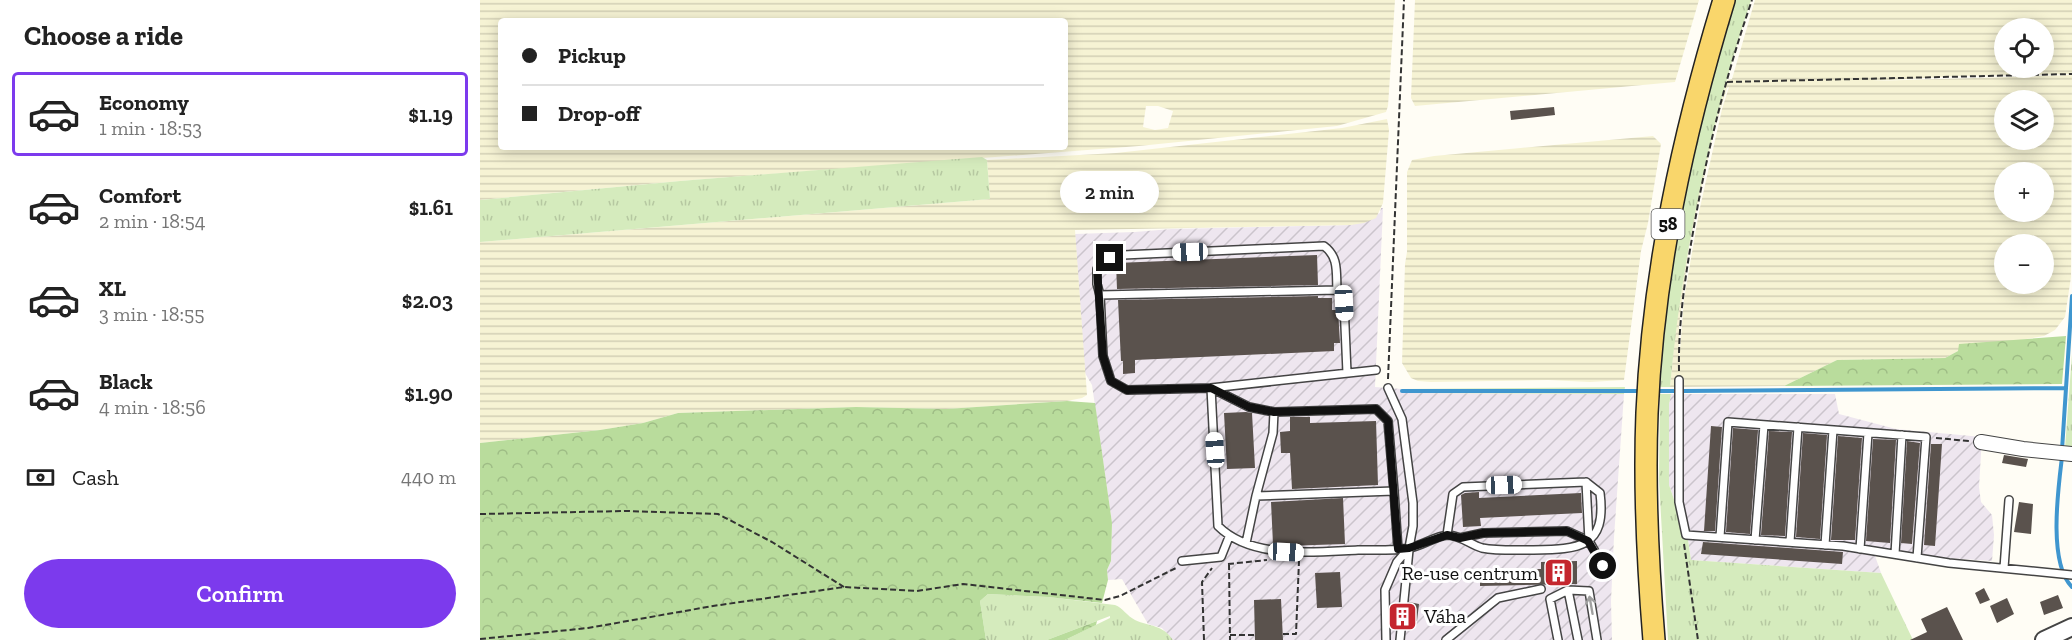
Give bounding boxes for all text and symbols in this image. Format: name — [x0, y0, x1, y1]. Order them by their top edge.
map controls — [1994, 18, 2054, 294]
button: locate — [1994, 18, 2054, 78]
text: Choose a ride — [24, 20, 183, 52]
text: Pickup — [558, 42, 626, 69]
icon: car — [27, 87, 81, 141]
text: Economy — [99, 89, 189, 116]
button: layers — [1994, 90, 2054, 150]
text: Drop-off — [558, 100, 640, 127]
text: $1.19 — [408, 101, 453, 128]
text: 1 min · 18:53 — [99, 116, 202, 140]
button: + — [1994, 162, 2054, 222]
callout: 2 min — [1060, 171, 1160, 213]
icon: car — [27, 180, 81, 234]
text: 2 min — [1085, 180, 1134, 204]
text: Comfort — [99, 182, 181, 209]
text: $1.61 — [409, 194, 453, 221]
text: 2 min · 18:54 — [99, 209, 206, 233]
road number: 58 — [1652, 209, 1684, 239]
button: − — [1994, 234, 2054, 294]
car — [1172, 242, 1208, 262]
route end — [1096, 244, 1123, 271]
icon: car — [27, 273, 81, 327]
text: XL — [99, 275, 126, 302]
car — [1334, 285, 1354, 321]
text: $2.03 — [402, 287, 453, 314]
text: 3 min · 18:55 — [99, 302, 205, 326]
icon: car — [27, 366, 81, 420]
text: Black — [99, 368, 153, 395]
text: $1.90 — [404, 380, 453, 407]
text: 4 min · 18:56 — [99, 395, 206, 419]
car — [1205, 431, 1225, 469]
icon: cash — [24, 461, 57, 494]
text: Cash — [72, 464, 119, 491]
text: 440 m — [401, 465, 456, 489]
car — [1486, 475, 1522, 495]
car — [1268, 542, 1304, 562]
route start — [1589, 552, 1616, 579]
building icon: Re-use centrum — [1543, 557, 1575, 589]
button: Confirm — [24, 559, 456, 628]
place label: Re-use centrum — [1401, 561, 1539, 585]
one-way arrow — [1586, 596, 1597, 616]
building icon: Váha — [1387, 600, 1419, 632]
place label: Váha — [1423, 604, 1467, 628]

